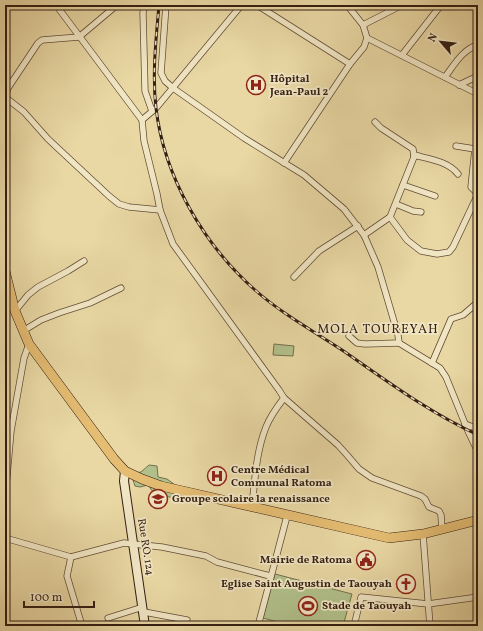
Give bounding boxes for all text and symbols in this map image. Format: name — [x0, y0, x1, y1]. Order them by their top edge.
north arrow — [421, 22, 461, 62]
text: N — [425, 31, 442, 45]
place label: Hôpital Jean-Paul 2 — [269, 72, 329, 100]
hospital icon: Hôpital Jean-Paul 2 — [245, 74, 267, 96]
district label: MOLA TOUREYAH — [317, 321, 439, 339]
place label: Centre Médical Communal Ratoma — [231, 463, 332, 491]
hospital icon: Centre Médical Communal Ratoma — [206, 465, 228, 487]
school or university icon: Groupe scolaire la renaissance — [147, 488, 169, 510]
place label: Groupe scolaire la renaissance — [172, 492, 330, 507]
street label: Rue RO. 124 — [133, 517, 157, 577]
public building icon: Mairie de Ratoma — [355, 549, 377, 571]
place label: Mairie de Ratoma — [260, 553, 352, 568]
church icon: Eglise Saint Augustin de Taouyah — [395, 573, 417, 595]
place label: Eglise Saint Augustin de Taouyah — [221, 577, 392, 592]
scale bar — [24, 583, 94, 609]
text: 100 m — [30, 590, 63, 606]
sports icon: Stade de Taouyah — [297, 595, 319, 617]
place label: Stade de Taouyah — [322, 599, 412, 614]

